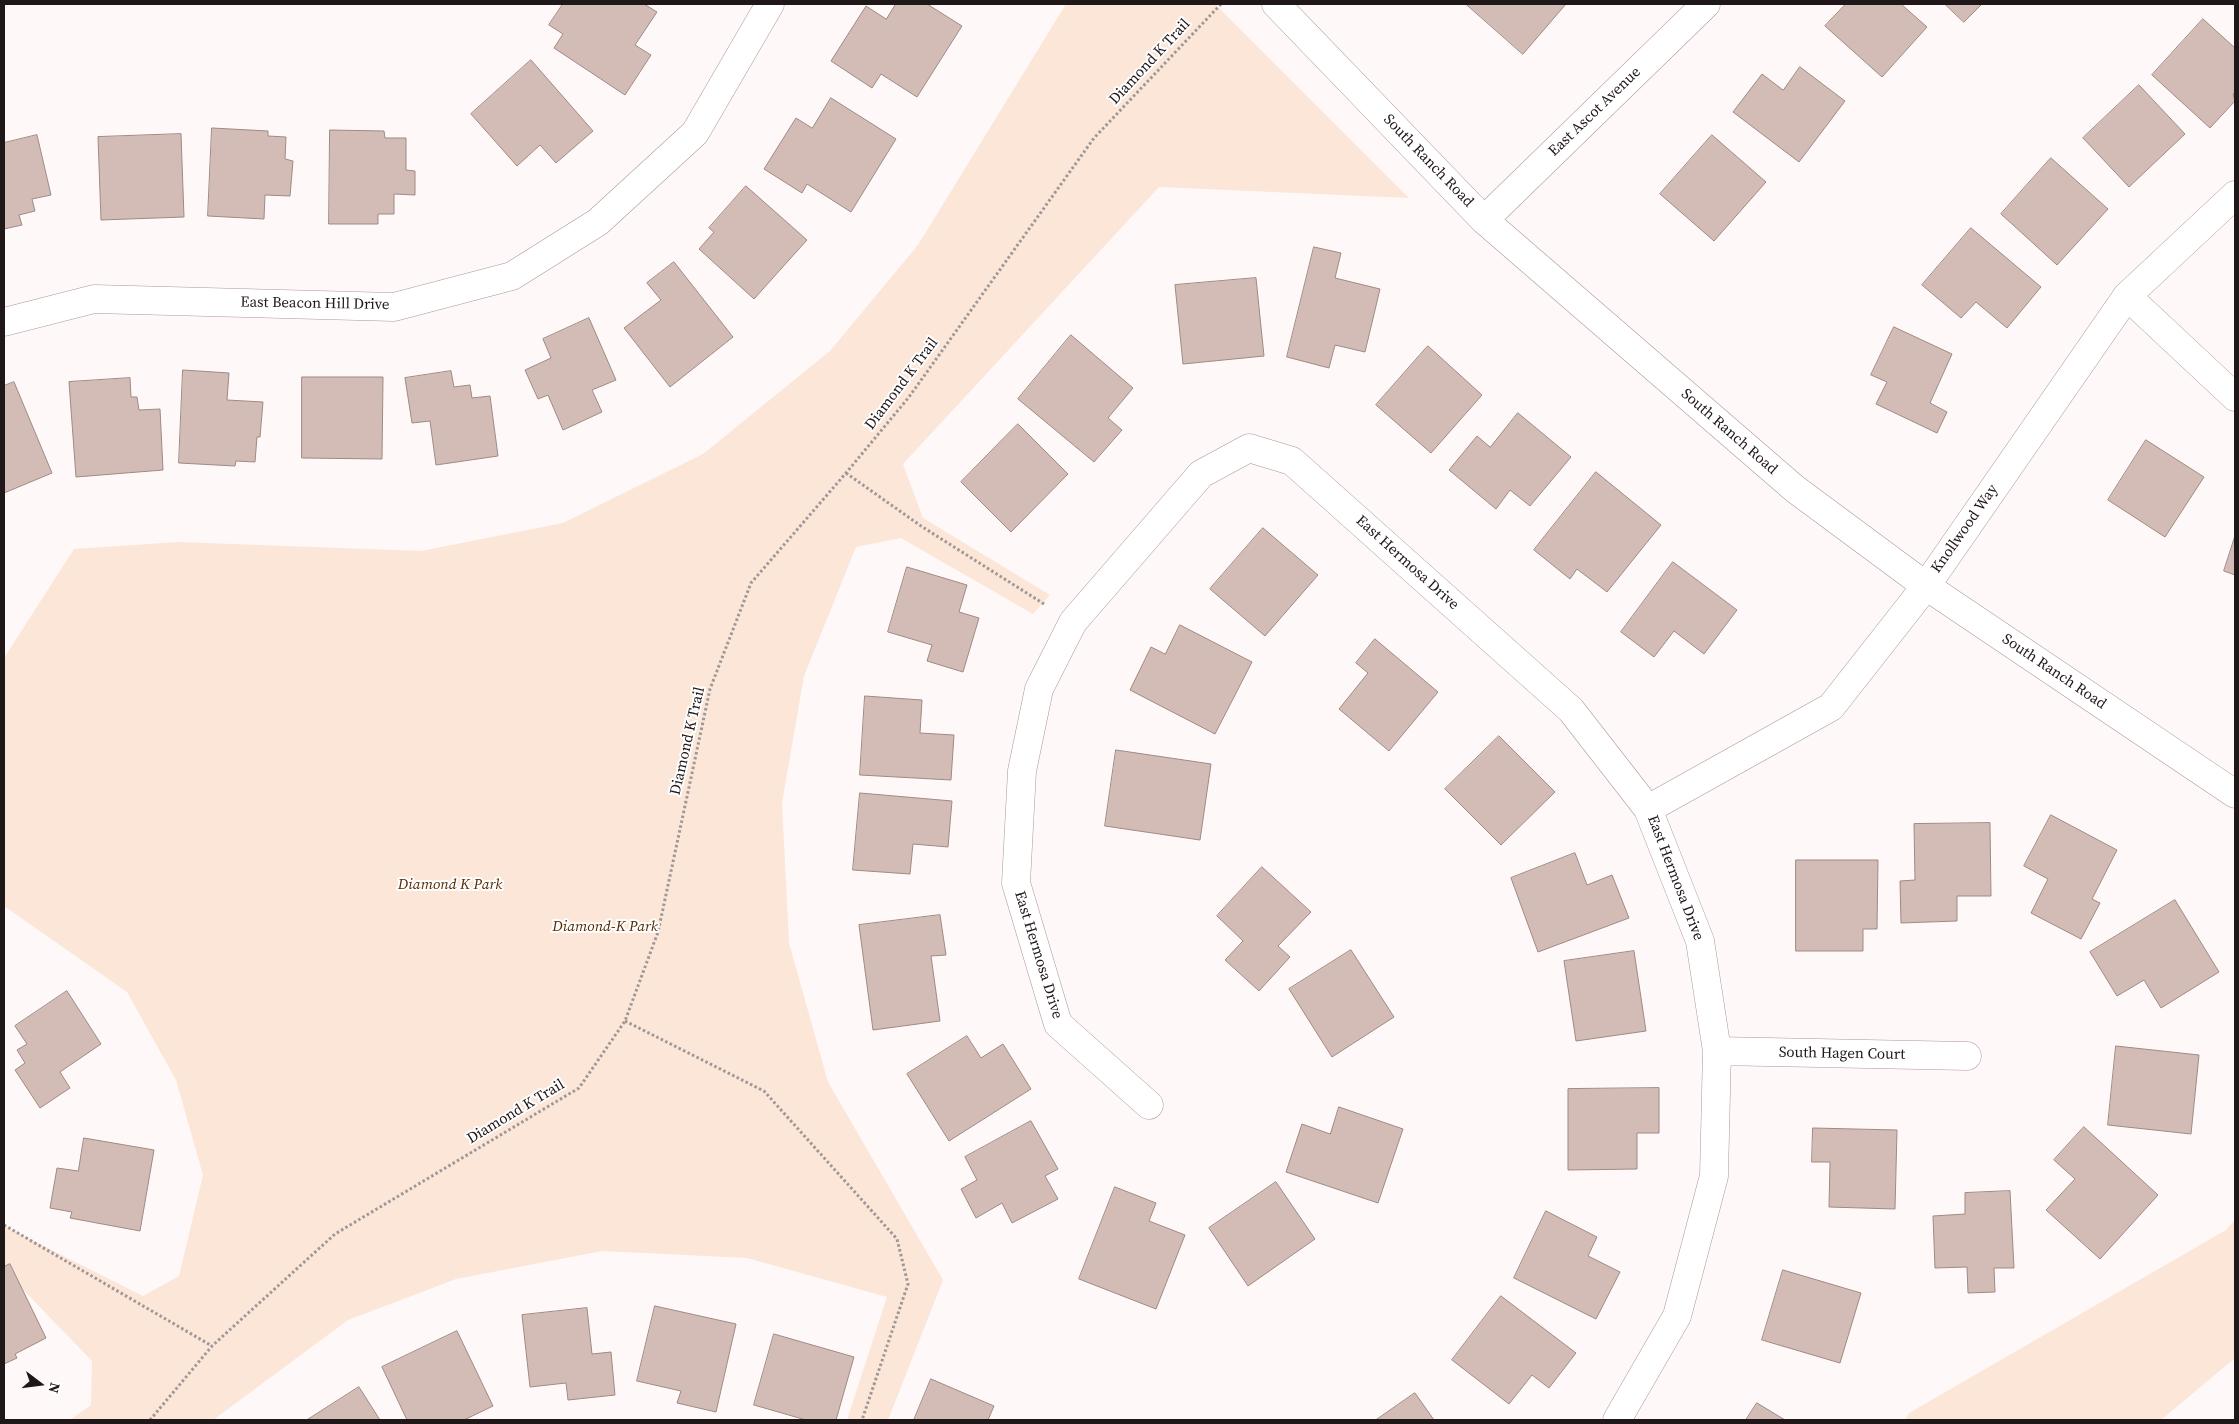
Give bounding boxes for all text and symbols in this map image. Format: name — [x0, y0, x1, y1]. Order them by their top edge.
street label: Diamond K Trail — [1106, 15, 1194, 109]
street label: East Ascot Avenue — [1545, 63, 1645, 161]
street label: South Ranch Road — [1379, 111, 1477, 211]
street label: East Beacon Hill Drive — [240, 294, 390, 314]
street label: Diamond K Trail — [862, 335, 942, 433]
street label: South Ranch Road — [1677, 385, 1781, 479]
street label: Knollwood Way — [1928, 481, 2002, 577]
street label: East Hermosa Drive — [1352, 512, 1462, 614]
street label: South Ranch Road — [1998, 630, 2110, 714]
street label: Diamond K Trail — [667, 685, 709, 797]
street label: East Hermosa Drive — [1643, 813, 1707, 943]
park label: Diamond K Park — [398, 876, 502, 894]
street label: East Hermosa Drive — [1010, 889, 1066, 1021]
park label: Diamond-K Park — [552, 918, 658, 936]
street label: South Hagen Court — [1779, 1044, 1905, 1064]
street label: Diamond K Trail — [464, 1076, 568, 1148]
north arrow — [15, 1359, 65, 1409]
text: N — [44, 1380, 65, 1395]

